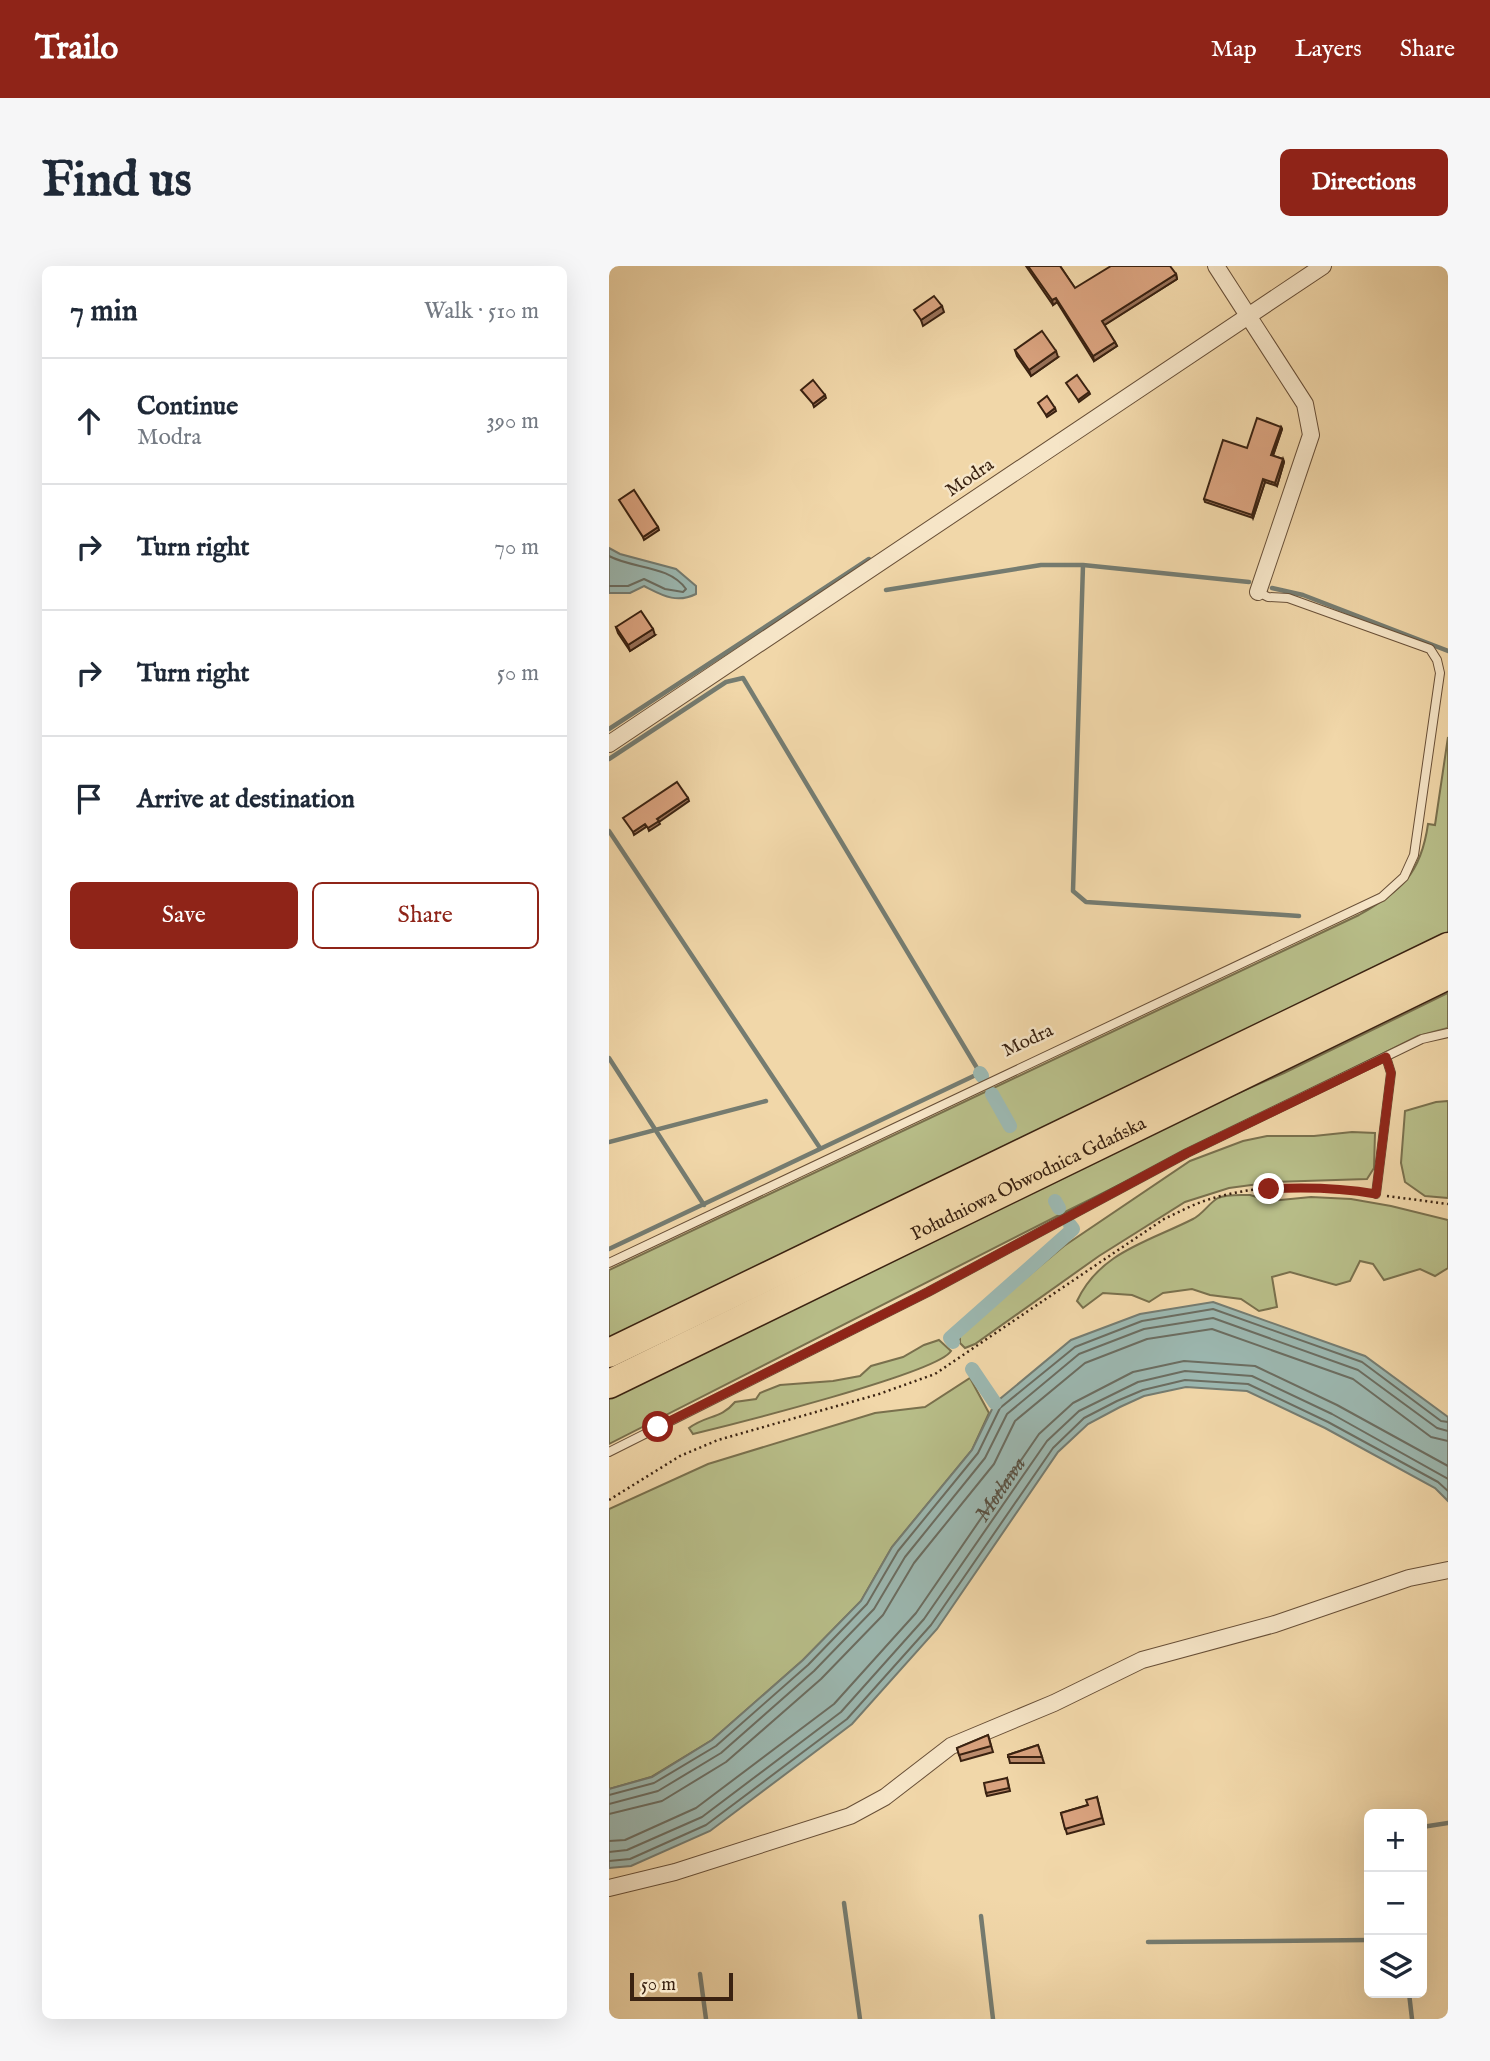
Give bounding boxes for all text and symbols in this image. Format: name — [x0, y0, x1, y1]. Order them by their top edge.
text: Trailo — [35, 28, 118, 70]
text: Map — [1211, 34, 1257, 65]
text: Layers — [1295, 34, 1362, 65]
text: Share — [1400, 34, 1455, 65]
button: Directions — [1280, 149, 1448, 216]
text: Find us — [42, 151, 192, 213]
text: 7 min — [70, 293, 138, 331]
text: Walk · 510 m — [424, 297, 539, 326]
text: Continue — [137, 390, 238, 423]
icon: ahead — [70, 402, 108, 440]
text: 390 m — [486, 407, 539, 436]
text: Modra — [137, 423, 201, 452]
street label: Modra — [941, 453, 999, 503]
icon: right — [70, 528, 108, 566]
text: Turn right — [137, 531, 250, 564]
text: 70 m — [494, 533, 539, 562]
icon: right — [70, 654, 108, 692]
text: Turn right — [137, 657, 250, 690]
text: 50 m — [497, 659, 539, 688]
icon: arrive — [70, 780, 108, 818]
text: Arrive at destination — [137, 783, 355, 816]
button: Save — [70, 882, 298, 949]
button: Share — [312, 882, 539, 949]
street label: Modra — [999, 1019, 1058, 1063]
street label: Południowa Obwodnica Gdańska — [907, 1112, 1151, 1247]
route end — [1253, 1173, 1284, 1204]
route start — [642, 1411, 673, 1442]
water label: Motława — [969, 1452, 1033, 1527]
map controls — [1364, 1809, 1427, 1998]
button: + — [1364, 1809, 1427, 1872]
button: − — [1364, 1872, 1427, 1935]
button: layers — [1364, 1935, 1427, 1998]
scale bar — [630, 1970, 733, 2002]
text: 50 m — [641, 1973, 676, 1997]

